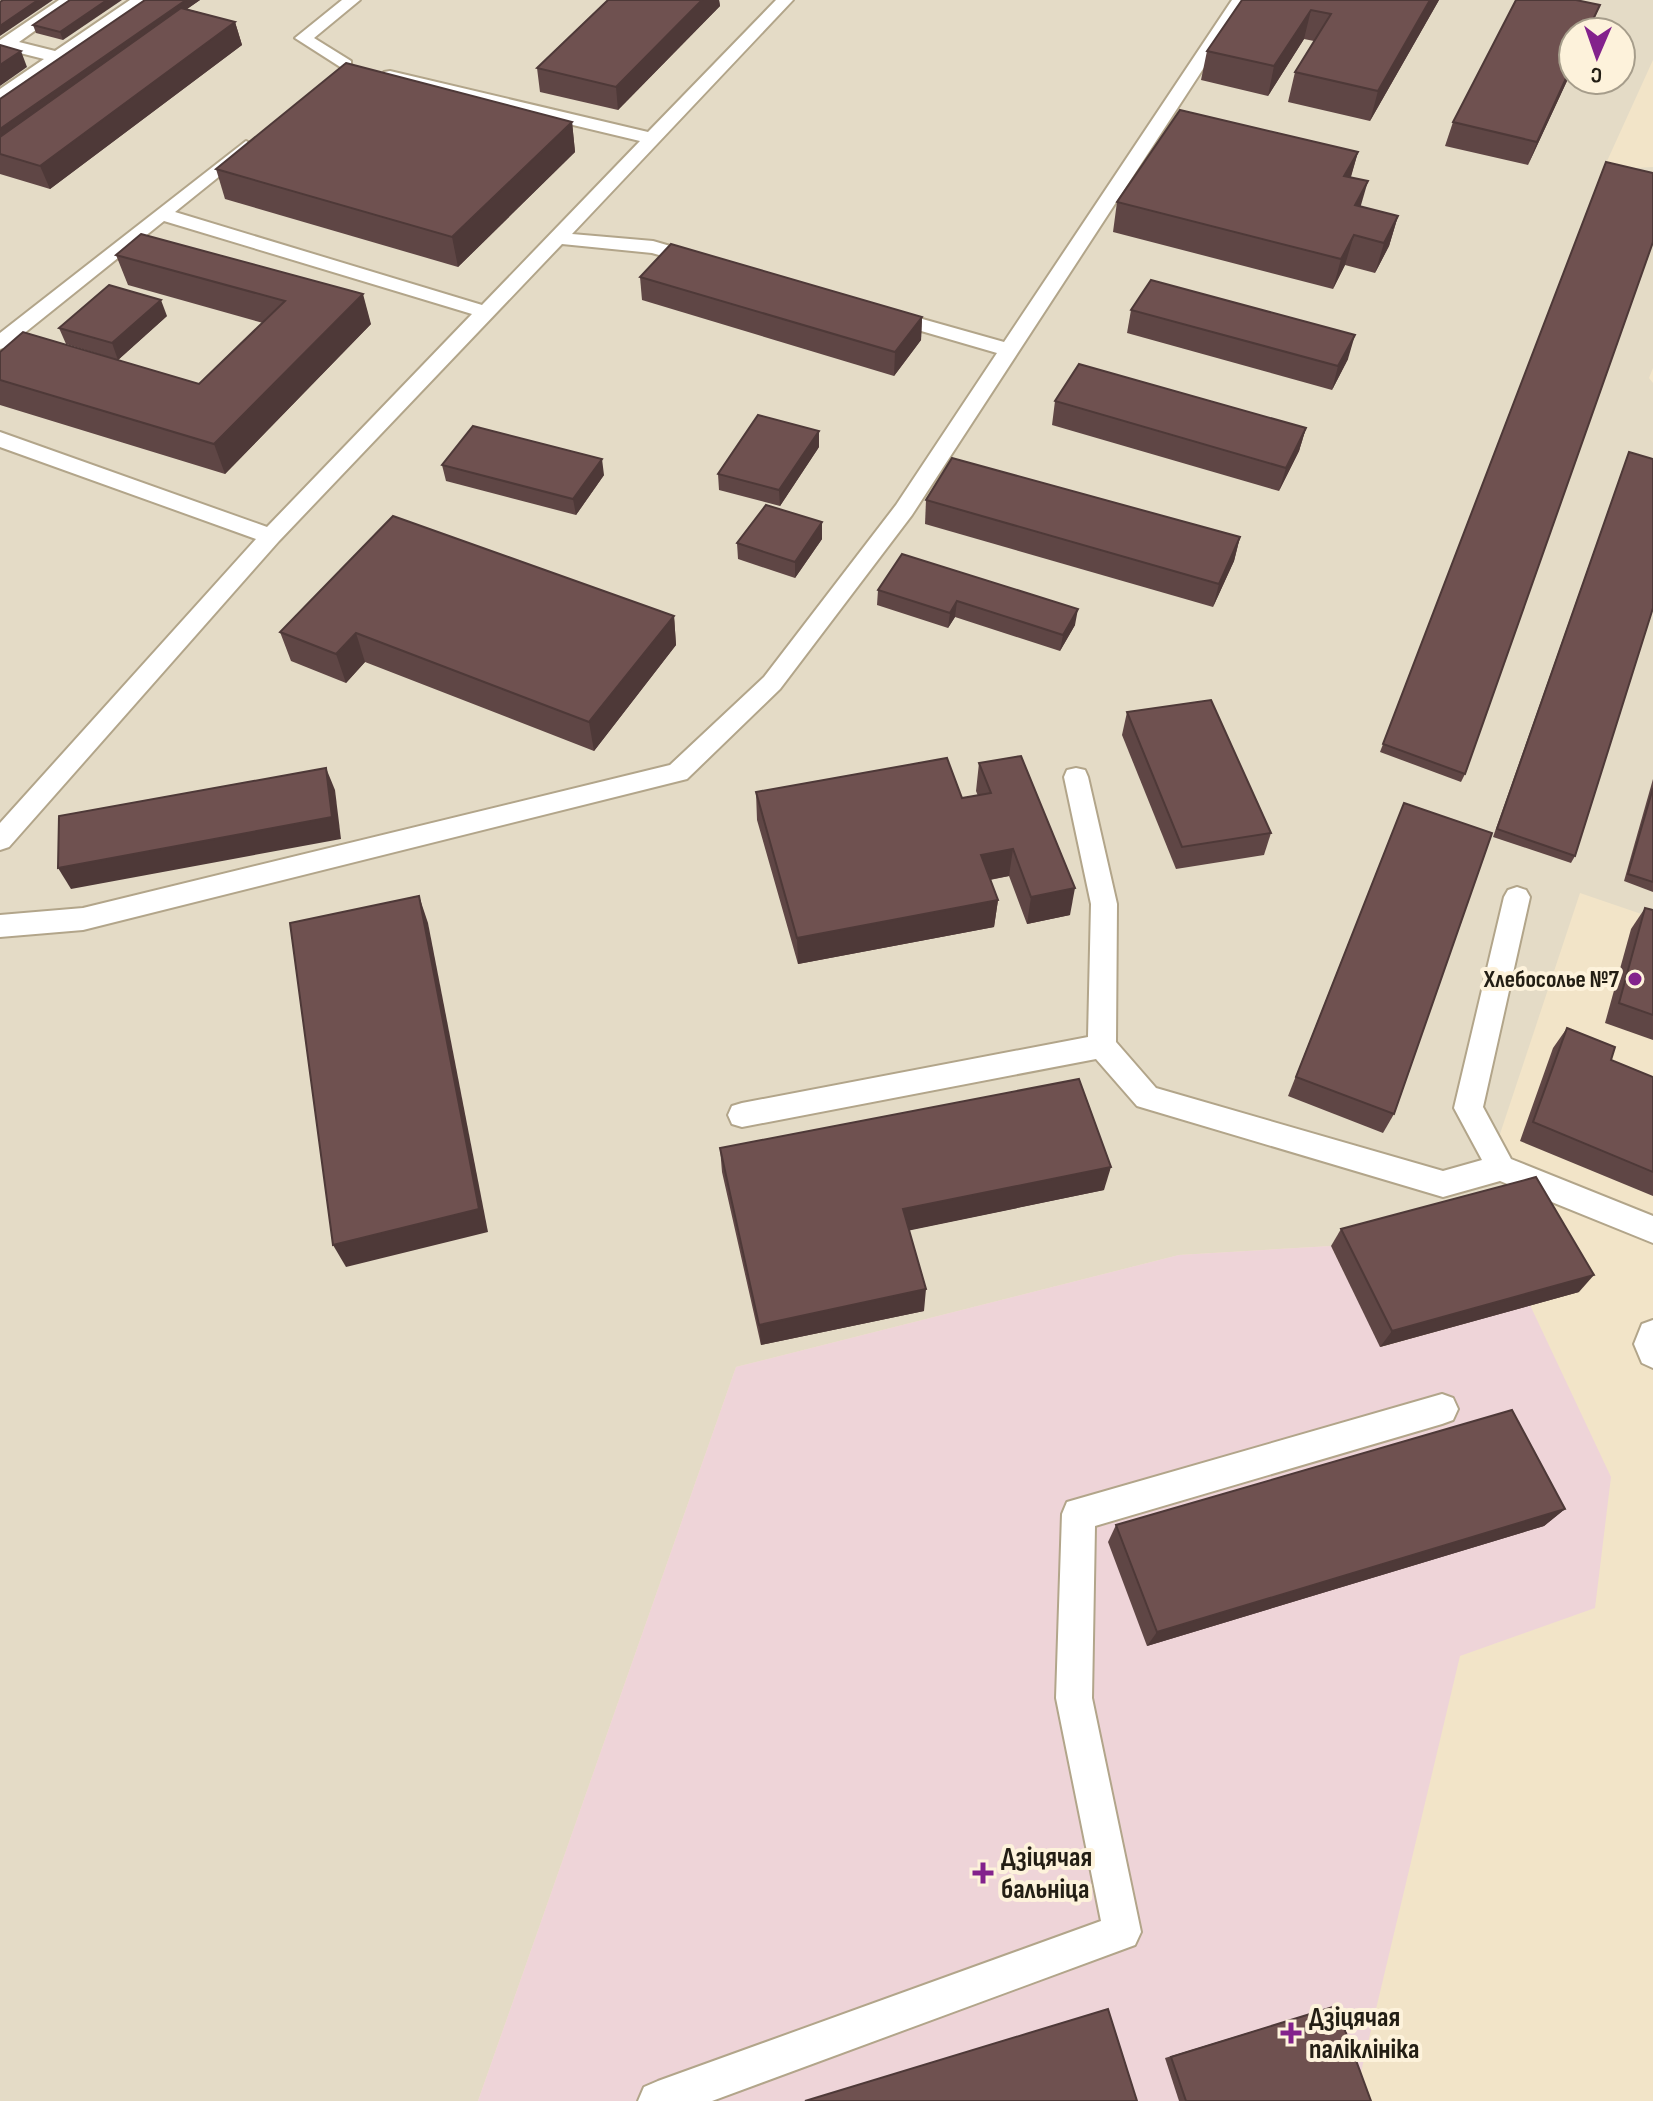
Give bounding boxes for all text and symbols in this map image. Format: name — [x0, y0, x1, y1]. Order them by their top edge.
north arrow — [1557, 16, 1637, 96]
text: С — [1590, 61, 1602, 88]
place label: Хлебосолье №7 — [1483, 965, 1620, 994]
marker: Хлебосолье №7 — [1626, 970, 1644, 988]
place label: Дзіцячая бальніца — [1001, 1841, 1092, 1906]
marker: Дзіцячая бальніца — [972, 1862, 994, 1884]
place label: Дзіцячая паліклініка — [1309, 2001, 1419, 2066]
marker: Дзіцячая паліклініка — [1280, 2022, 1302, 2044]

